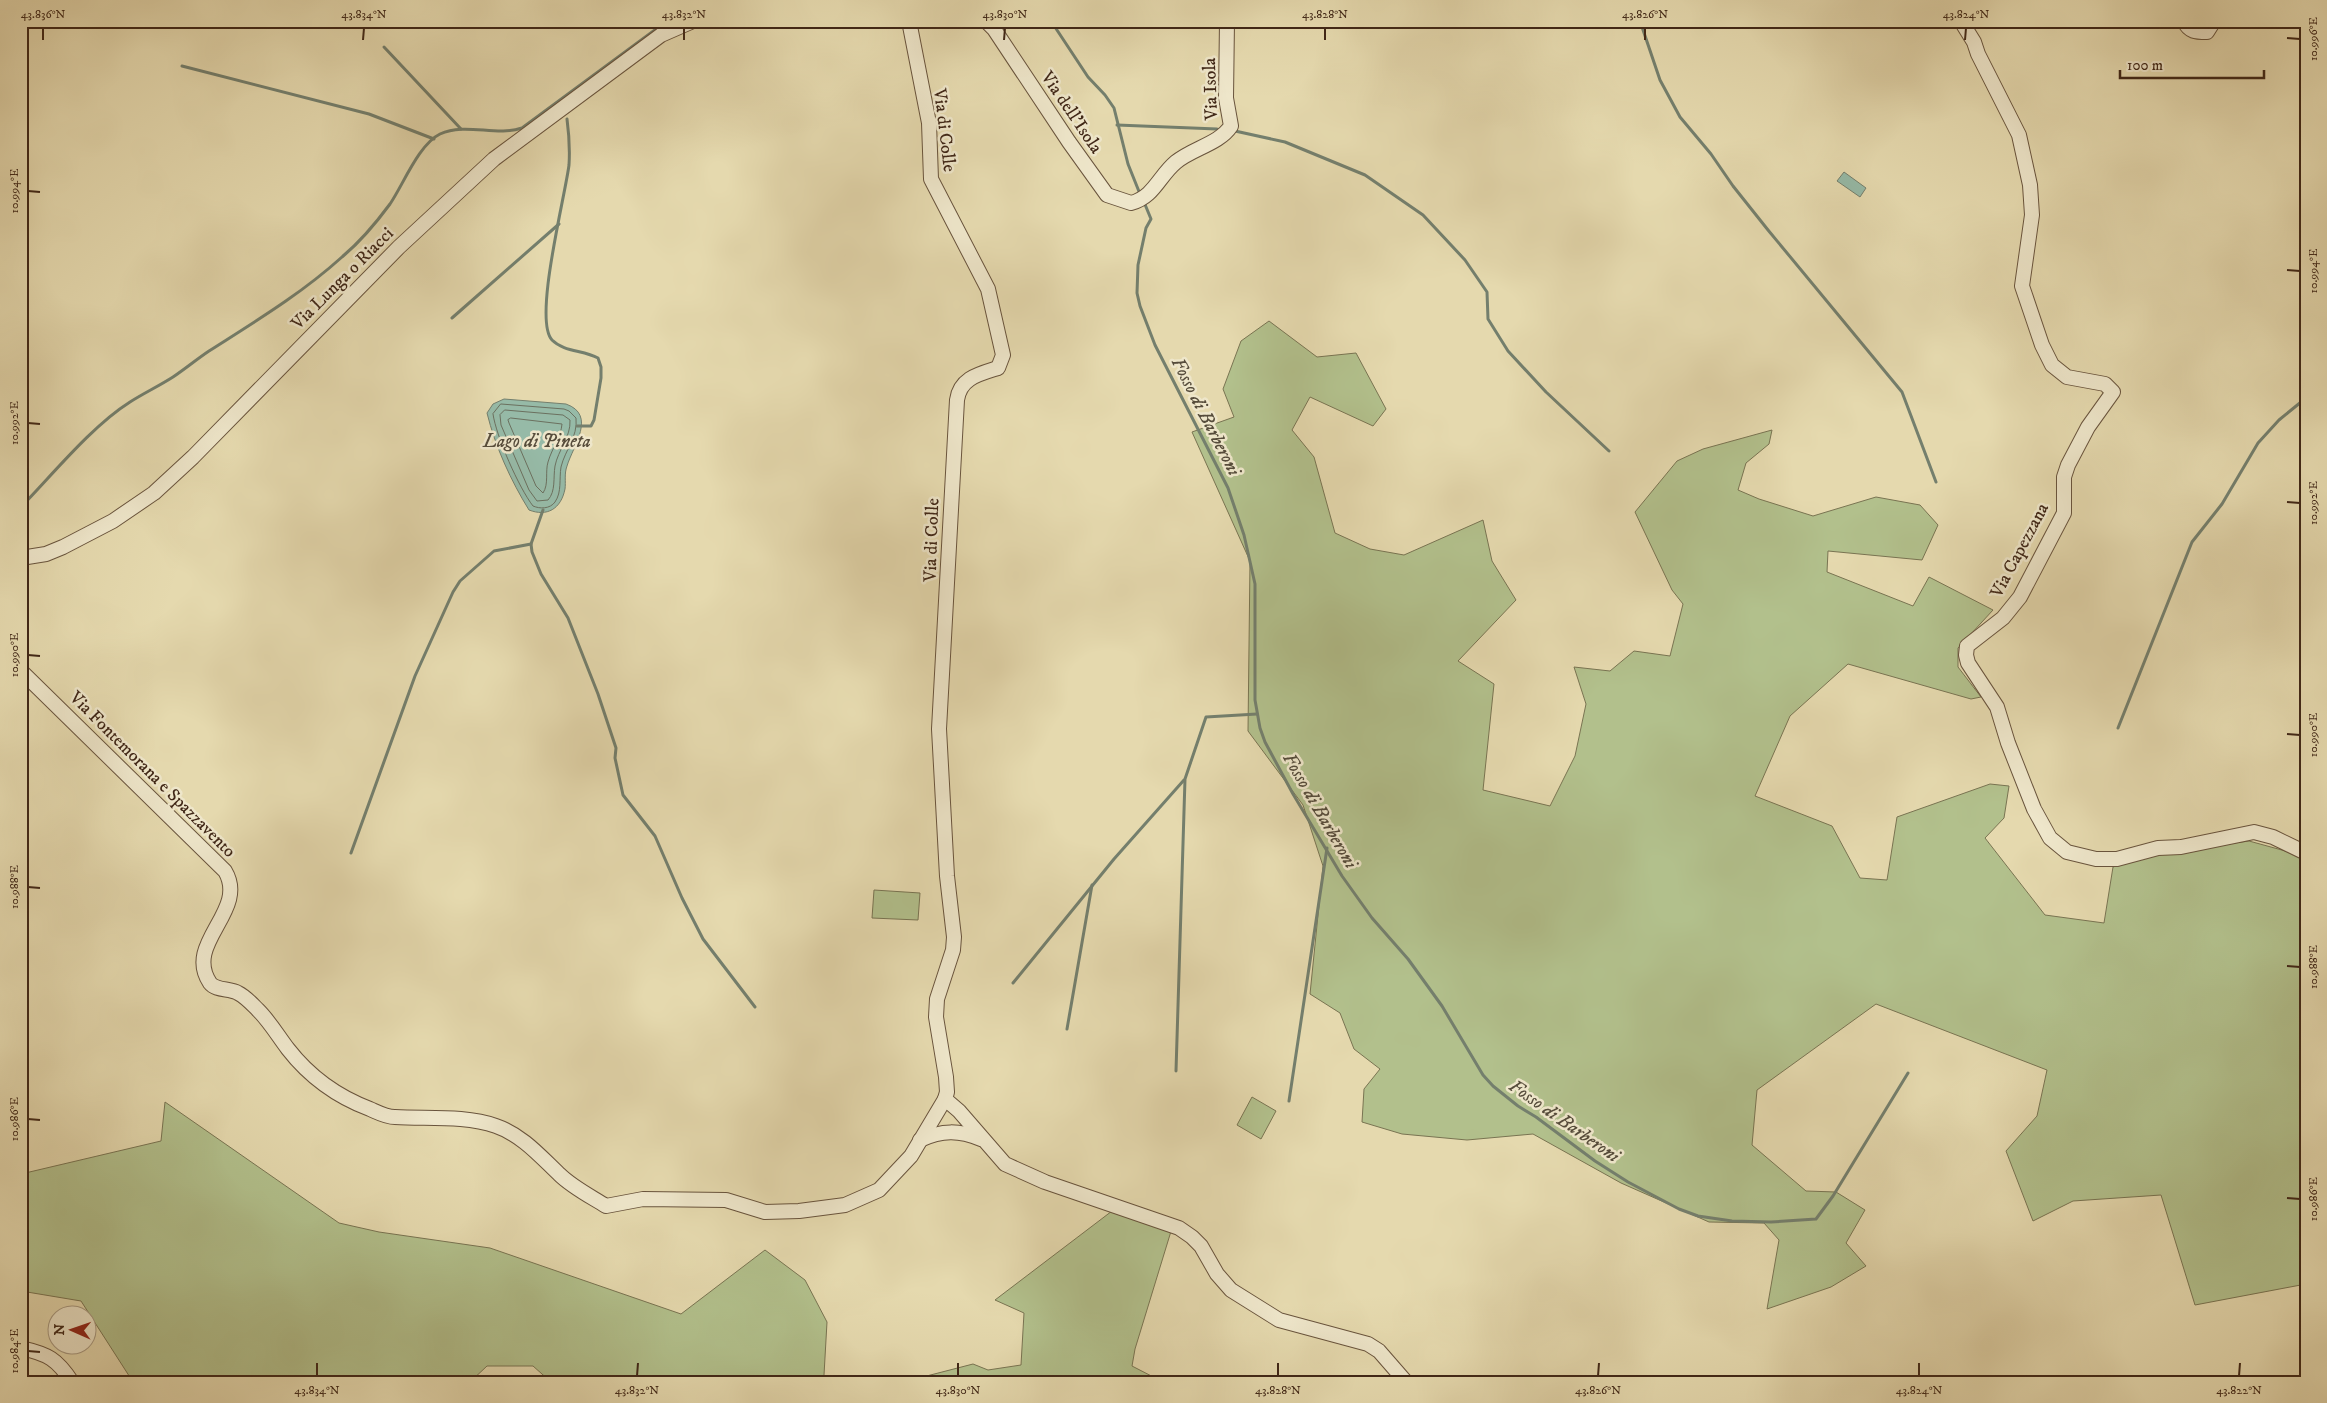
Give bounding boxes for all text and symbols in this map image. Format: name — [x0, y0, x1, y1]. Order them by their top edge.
text: 43.836°N — [21, 7, 65, 22]
text: 43.834°N — [341, 7, 387, 22]
text: 43.832°N — [662, 7, 706, 22]
text: 43.830°N — [983, 7, 1028, 22]
text: 43.828°N — [1302, 7, 1348, 22]
text: 43.826°N — [1622, 7, 1668, 22]
text: 43.824°N — [1943, 7, 1990, 22]
text: 10.996°E — [2306, 16, 2321, 61]
scale bar — [2120, 48, 2263, 80]
text: 100 m — [2127, 56, 2163, 75]
street label: Via Isola — [1199, 57, 1223, 122]
street label: Via dell'Isola — [1035, 66, 1107, 158]
street label: Via di Colle — [928, 86, 960, 173]
text: 10.994°E — [7, 168, 22, 213]
street label: Via Lunga o Riacci — [286, 223, 398, 335]
text: 10.994°E — [2306, 248, 2321, 293]
water label: Fosso di Barberoni — [1166, 354, 1246, 481]
text: 10.992°E — [7, 401, 22, 445]
water label: Lago di Pineta — [482, 430, 591, 453]
text: 10.992°E — [2306, 481, 2321, 525]
street label: Via di Colle — [920, 498, 944, 583]
street label: Via Capezzana — [1985, 499, 2054, 602]
text: 10.990°E — [7, 632, 22, 677]
street label: Via Fontemorana e Spazzavento — [64, 686, 240, 863]
text: 10.990°E — [2306, 712, 2321, 757]
water label: Fosso di Barberoni — [1277, 749, 1363, 874]
text: 10.988°E — [7, 864, 22, 909]
text: 10.988°E — [2306, 944, 2321, 989]
water label: Fosso di Barberoni — [1504, 1075, 1625, 1168]
text: 10.986°E — [7, 1096, 22, 1141]
text: 10.986°E — [2306, 1176, 2321, 1221]
north arrow — [48, 1306, 98, 1356]
text: N — [51, 1323, 69, 1336]
text: 10.984°E — [7, 1328, 22, 1373]
text: 43.834°N — [294, 1383, 340, 1398]
text: 43.832°N — [615, 1383, 659, 1398]
text: 43.830°N — [936, 1383, 981, 1398]
text: 43.828°N — [1255, 1383, 1301, 1398]
text: 43.826°N — [1575, 1383, 1621, 1398]
text: 43.824°N — [1896, 1383, 1943, 1398]
text: 43.822°N — [2216, 1383, 2262, 1398]

